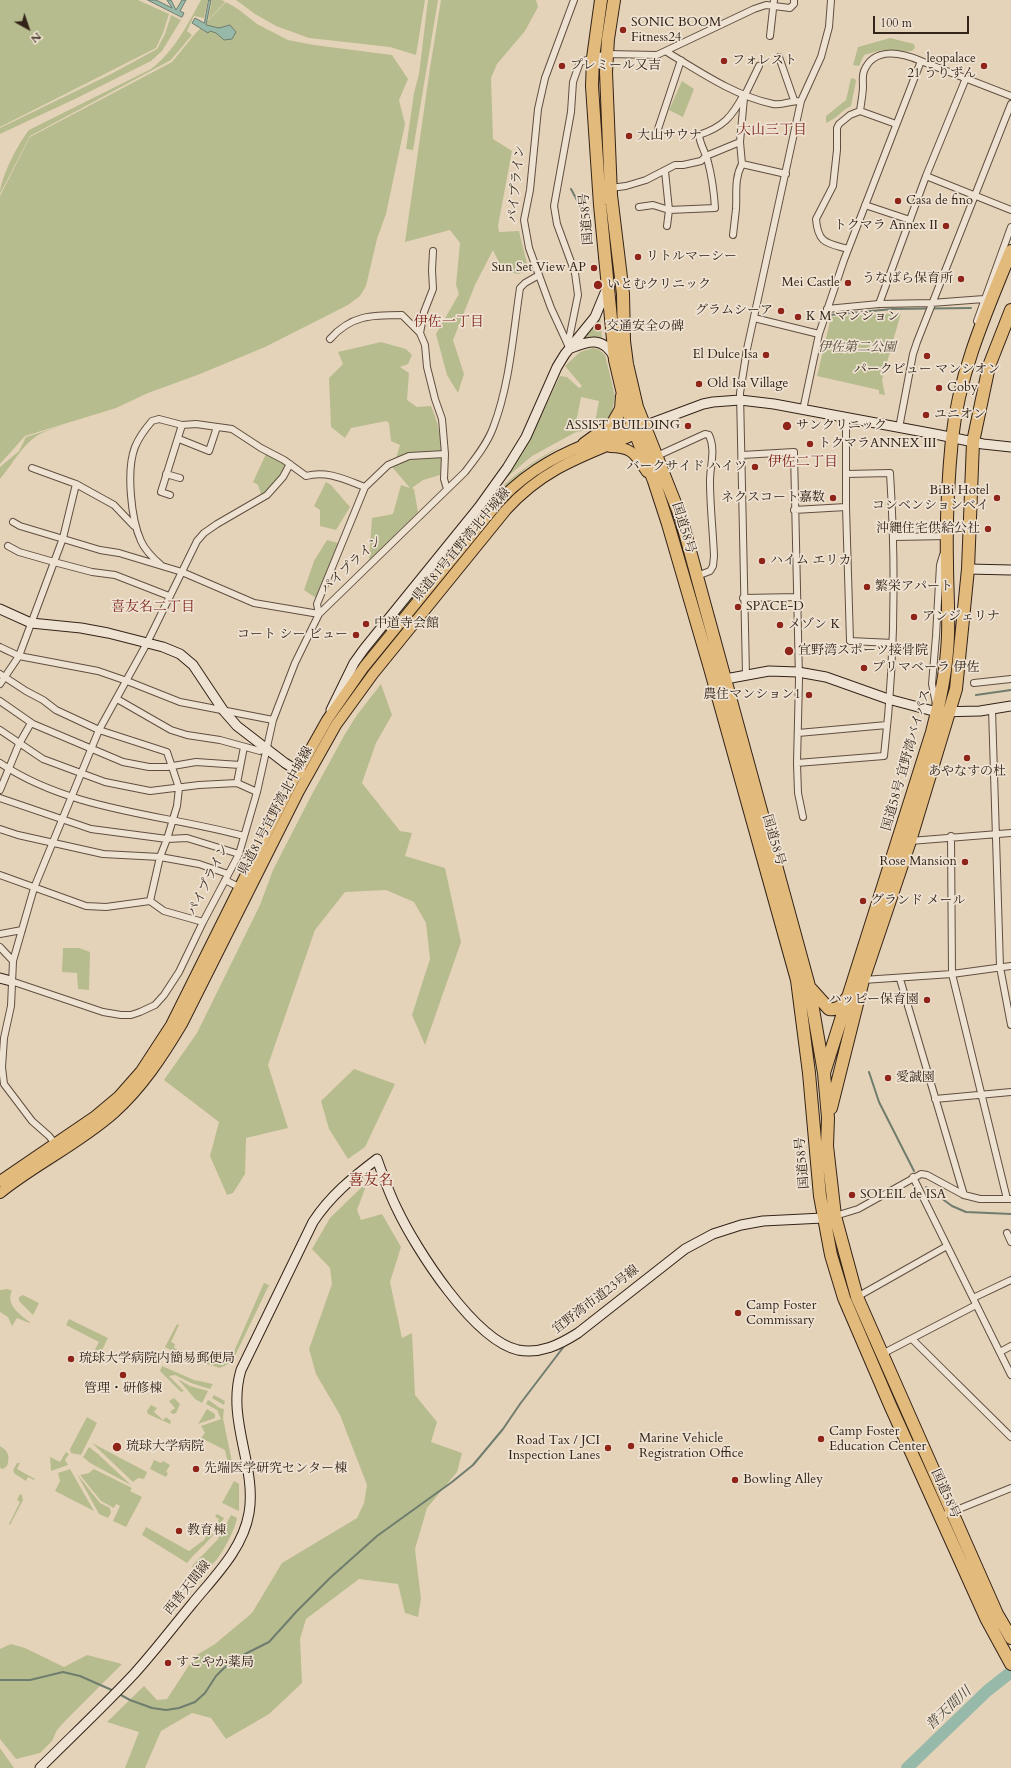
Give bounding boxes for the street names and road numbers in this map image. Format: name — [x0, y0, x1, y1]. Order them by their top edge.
street label: パイプライン — [505, 144, 529, 224]
street label: 国道58号 — [577, 192, 597, 246]
street label: 県道81号宜野湾北中城線 — [410, 485, 514, 605]
street label: 国道58号 — [668, 501, 698, 555]
street label: パイプライン — [318, 533, 386, 597]
street label: 国道58号 宜野湾バイパス — [879, 687, 935, 833]
street label: 県道81号宜野湾北中城線 — [235, 744, 317, 878]
street label: 国道58号 — [758, 813, 788, 867]
street label: パイプライン — [185, 842, 233, 918]
street label: 国道58号 — [793, 1136, 813, 1190]
street label: 宜野湾市道23号線 — [550, 1262, 642, 1338]
street label: 国道58号 — [927, 1467, 963, 1521]
street label: 西普天間線 — [161, 1558, 215, 1618]

